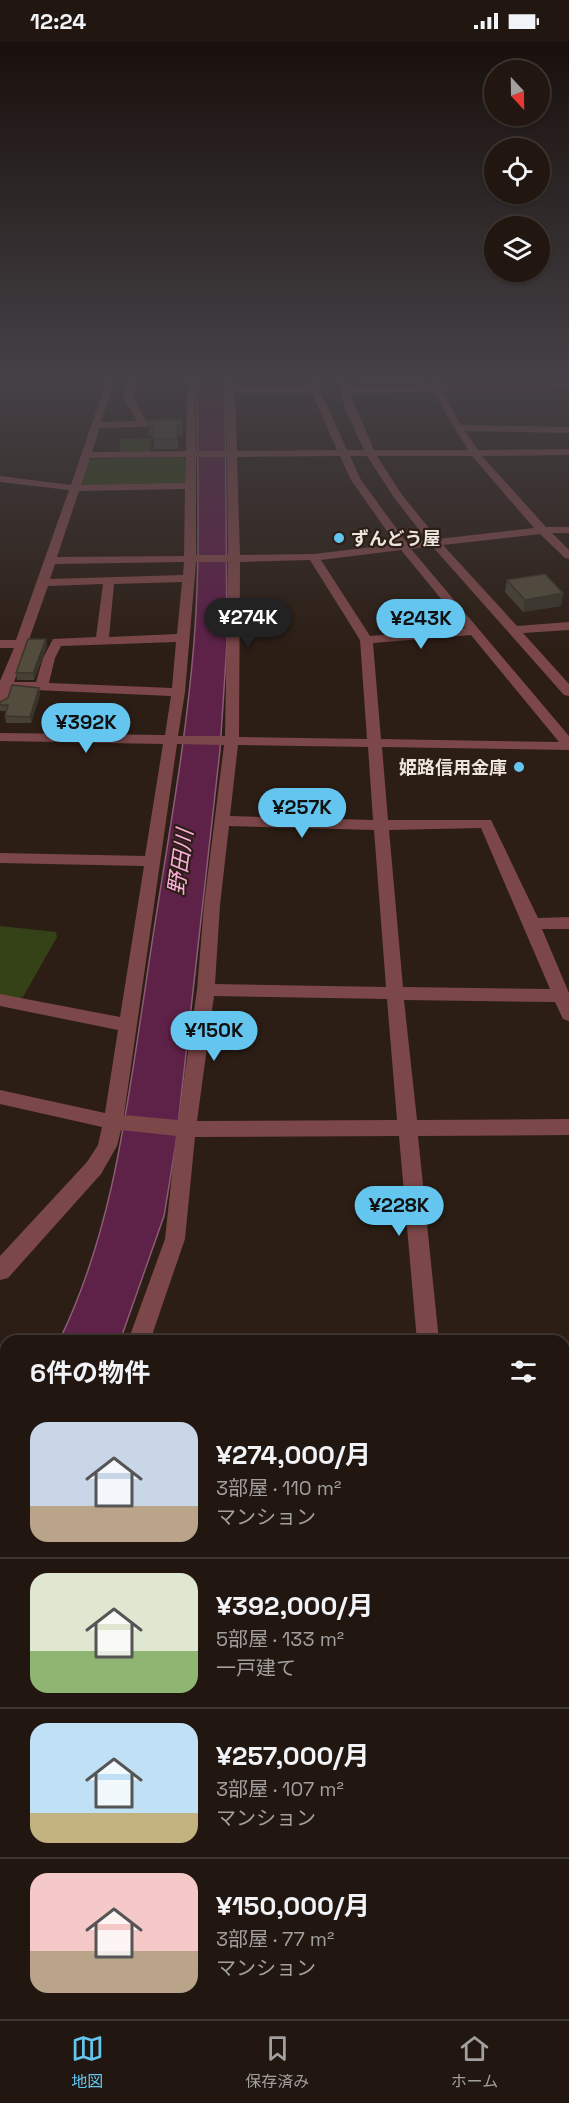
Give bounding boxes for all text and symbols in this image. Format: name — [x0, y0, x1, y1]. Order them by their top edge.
text: 12:24 — [30, 7, 86, 35]
north arrow — [484, 60, 550, 126]
map controls — [484, 60, 550, 282]
button: locate — [484, 138, 550, 204]
button: layers — [484, 216, 550, 282]
place label: ずんどう屋 — [351, 527, 440, 550]
marker: ずんどう屋 — [332, 531, 346, 545]
pin: ¥274K — [206, 598, 290, 649]
pin: ¥243K — [379, 599, 463, 650]
text: ¥274K — [218, 604, 278, 630]
text: ¥243K — [390, 605, 452, 631]
pin: ¥392K — [44, 703, 128, 754]
text: ¥392K — [55, 709, 117, 735]
place label: 姫路信用金庫 — [399, 756, 507, 779]
marker: 姫路信用金庫 — [512, 760, 526, 774]
pin: ¥257K — [260, 788, 344, 839]
text: ¥257K — [272, 794, 332, 820]
water label: 野田川 — [162, 825, 199, 897]
pin: ¥150K — [172, 1011, 256, 1062]
text: ¥150K — [185, 1017, 243, 1043]
pin: ¥228K — [357, 1186, 441, 1237]
text: ¥228K — [369, 1192, 429, 1218]
icon: filters — [507, 1355, 540, 1388]
text: 6件の物件 — [30, 1356, 150, 1390]
text: ¥274,000/月 — [216, 1438, 371, 1472]
icon: home — [78, 1446, 150, 1518]
text: 3部屋 · 110 m² — [216, 1475, 341, 1501]
text: マンション — [216, 1504, 316, 1530]
text: ¥392,000/月 — [216, 1589, 373, 1623]
icon: home — [78, 1597, 150, 1669]
text: 5部屋 · 133 m² — [216, 1626, 344, 1652]
text: 一戸建て — [216, 1655, 296, 1681]
text: ¥257,000/月 — [216, 1739, 369, 1773]
icon: home — [78, 1747, 150, 1819]
text: 3部屋 · 107 m² — [216, 1776, 344, 1802]
text: マンション — [216, 1805, 316, 1831]
text: ¥150,000/月 — [216, 1889, 370, 1923]
icon: home — [78, 1897, 150, 1969]
text: 3部屋 · 77 m² — [216, 1926, 334, 1952]
text: マンション — [216, 1955, 316, 1981]
tab: 地図 — [71, 2032, 104, 2092]
tab: 保存済み — [245, 2032, 309, 2092]
tab: ホーム — [451, 2032, 498, 2092]

